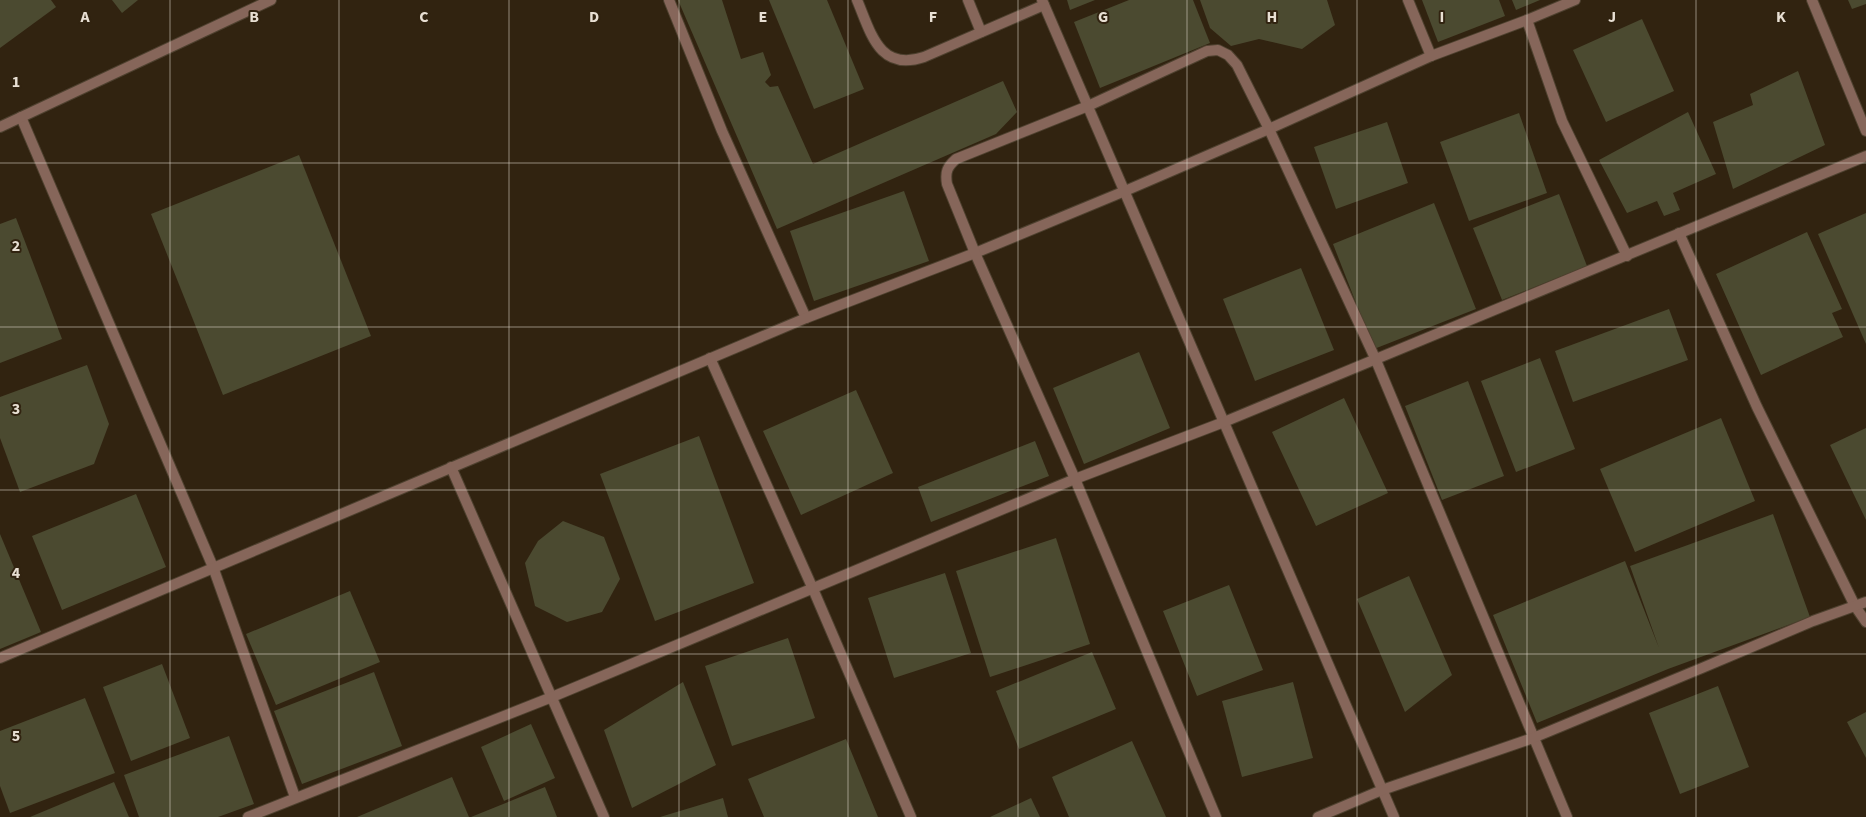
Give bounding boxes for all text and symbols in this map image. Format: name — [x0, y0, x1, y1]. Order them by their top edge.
text: A — [79, 6, 90, 28]
text: B — [249, 6, 259, 28]
text: C — [419, 6, 429, 28]
text: D — [589, 6, 599, 28]
text: E — [759, 6, 767, 28]
text: F — [929, 6, 937, 28]
text: G — [1098, 6, 1108, 28]
text: H — [1267, 6, 1277, 28]
text: I — [1440, 6, 1444, 28]
text: J — [1608, 6, 1616, 28]
text: K — [1776, 6, 1786, 28]
text: 1 — [12, 71, 20, 93]
text: 2 — [12, 235, 20, 257]
text: 3 — [12, 398, 20, 420]
text: 4 — [12, 562, 21, 584]
text: 5 — [12, 725, 20, 747]

